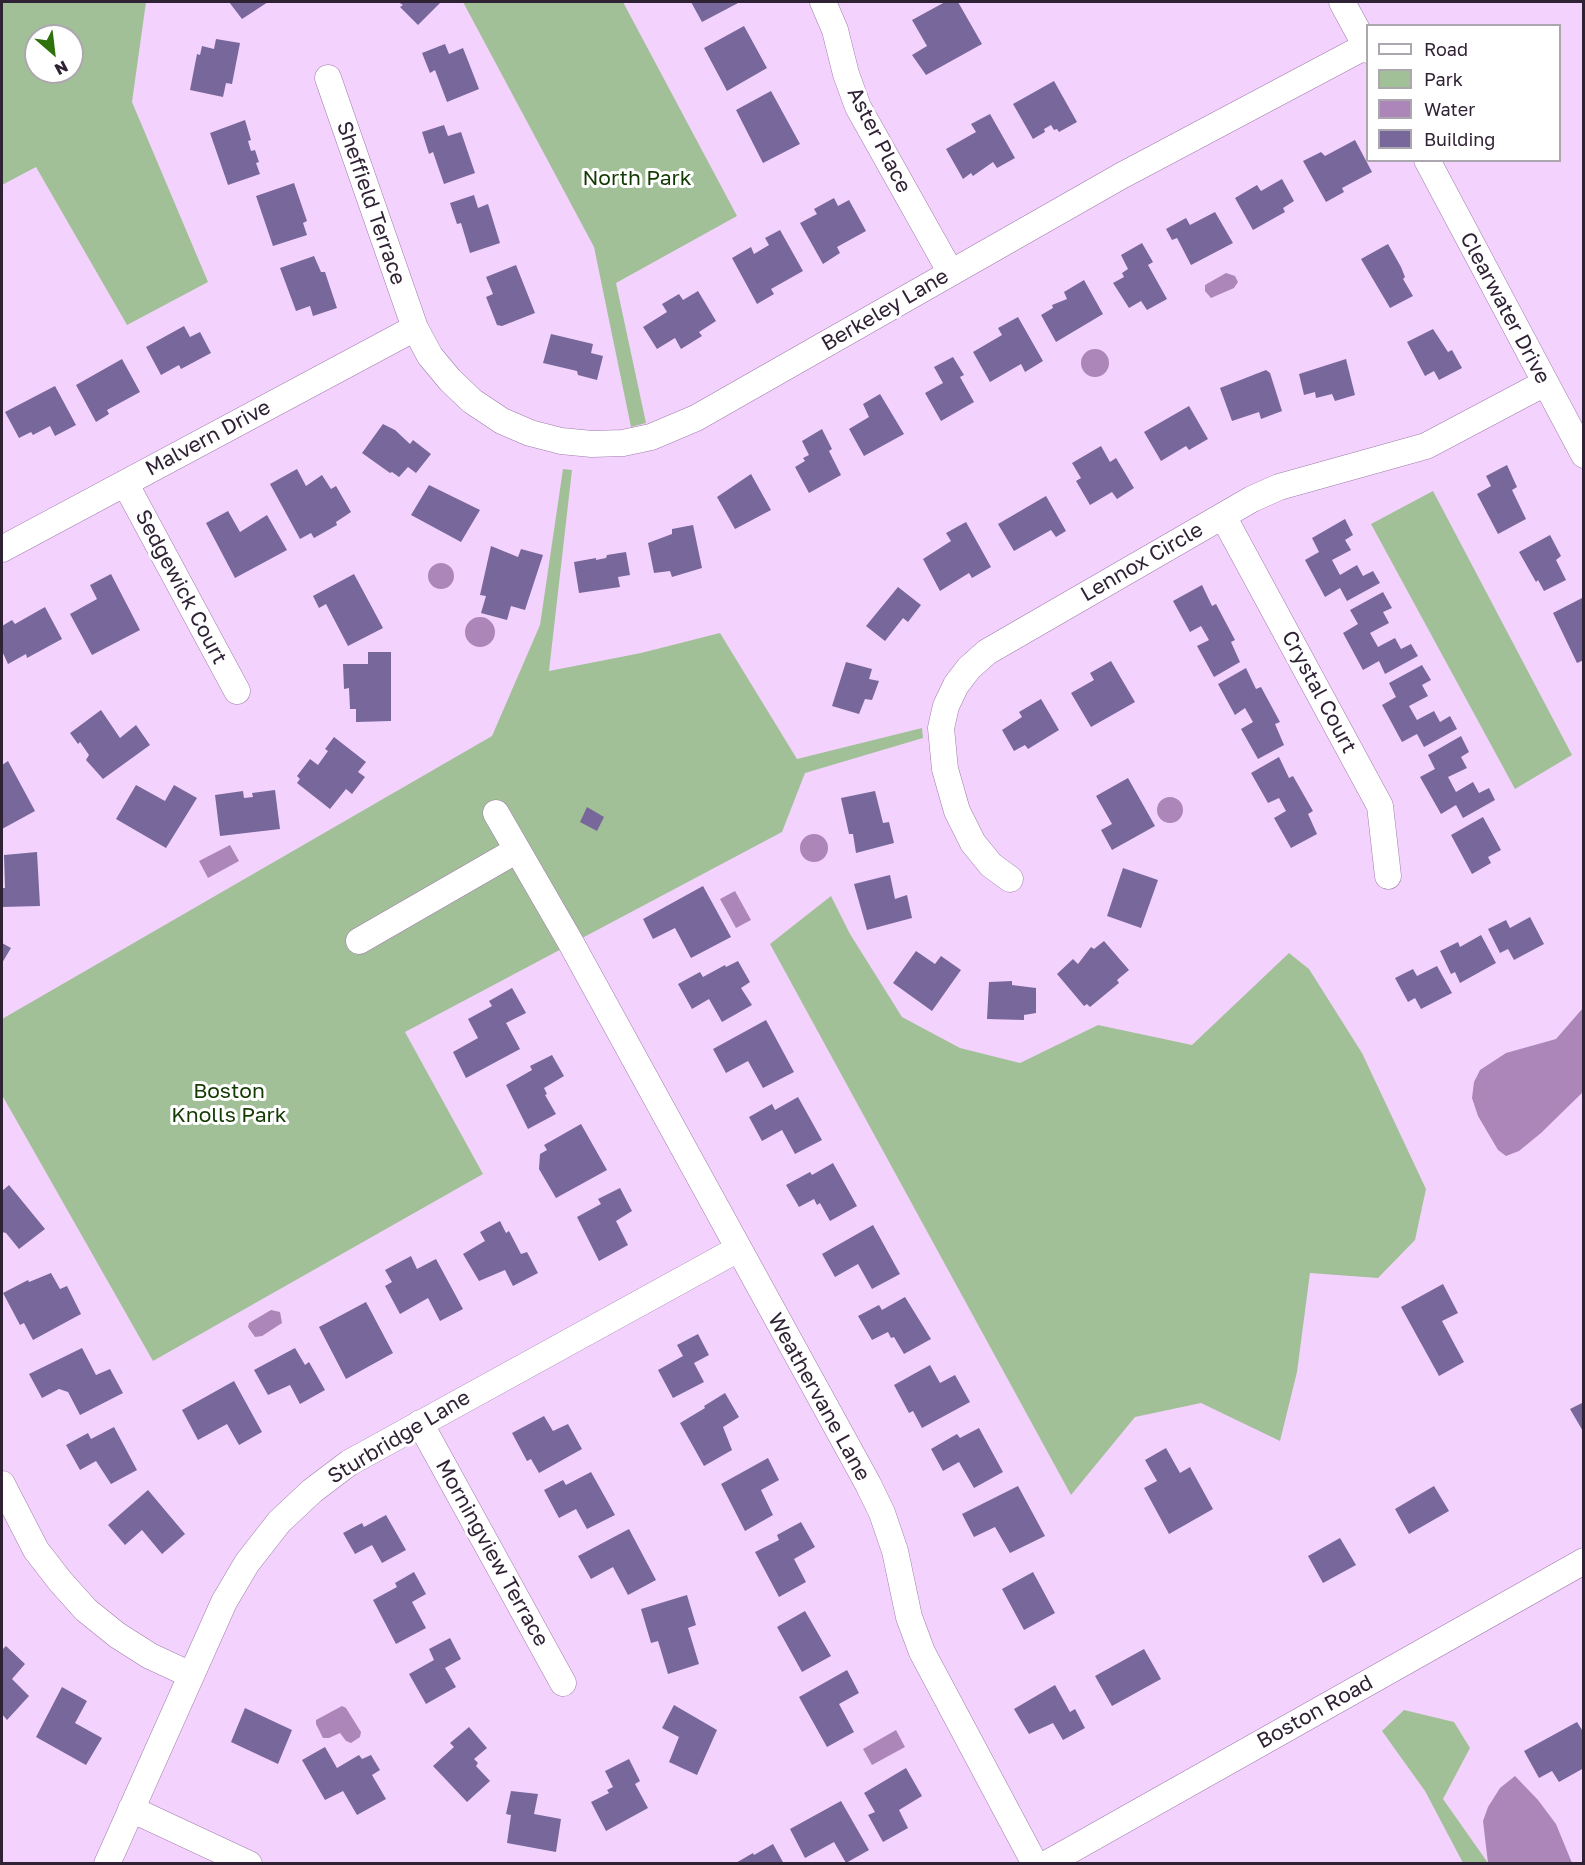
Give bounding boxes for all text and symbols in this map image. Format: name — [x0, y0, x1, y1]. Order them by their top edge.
north arrow — [24, 24, 84, 84]
legend — [1366, 24, 1561, 162]
text: Road — [1424, 38, 1468, 60]
text: N — [51, 56, 72, 80]
text: Park — [1424, 68, 1463, 90]
street label: Aster Place — [842, 83, 916, 197]
text: Water — [1424, 98, 1475, 120]
street label: Sheffield Terrace — [331, 118, 411, 288]
text: Building — [1424, 128, 1495, 150]
park label: North Park — [582, 165, 692, 191]
street label: Clearwater Drive — [1454, 228, 1556, 388]
street label: Berkeley Lane — [817, 263, 953, 357]
street label: Malvern Drive — [141, 394, 275, 482]
street label: Sedgewick Court — [130, 505, 232, 669]
street label: Lennox Circle — [1076, 517, 1208, 607]
street label: Crystal Court — [1276, 627, 1362, 757]
park label: Boston Knolls Park — [171, 1078, 287, 1128]
street label: Weathervane Lane — [762, 1309, 876, 1485]
street label: Sturbridge Lane — [323, 1385, 475, 1489]
street label: Morningview Terrace — [430, 1455, 554, 1651]
street label: Boston Road — [1253, 1670, 1377, 1754]

